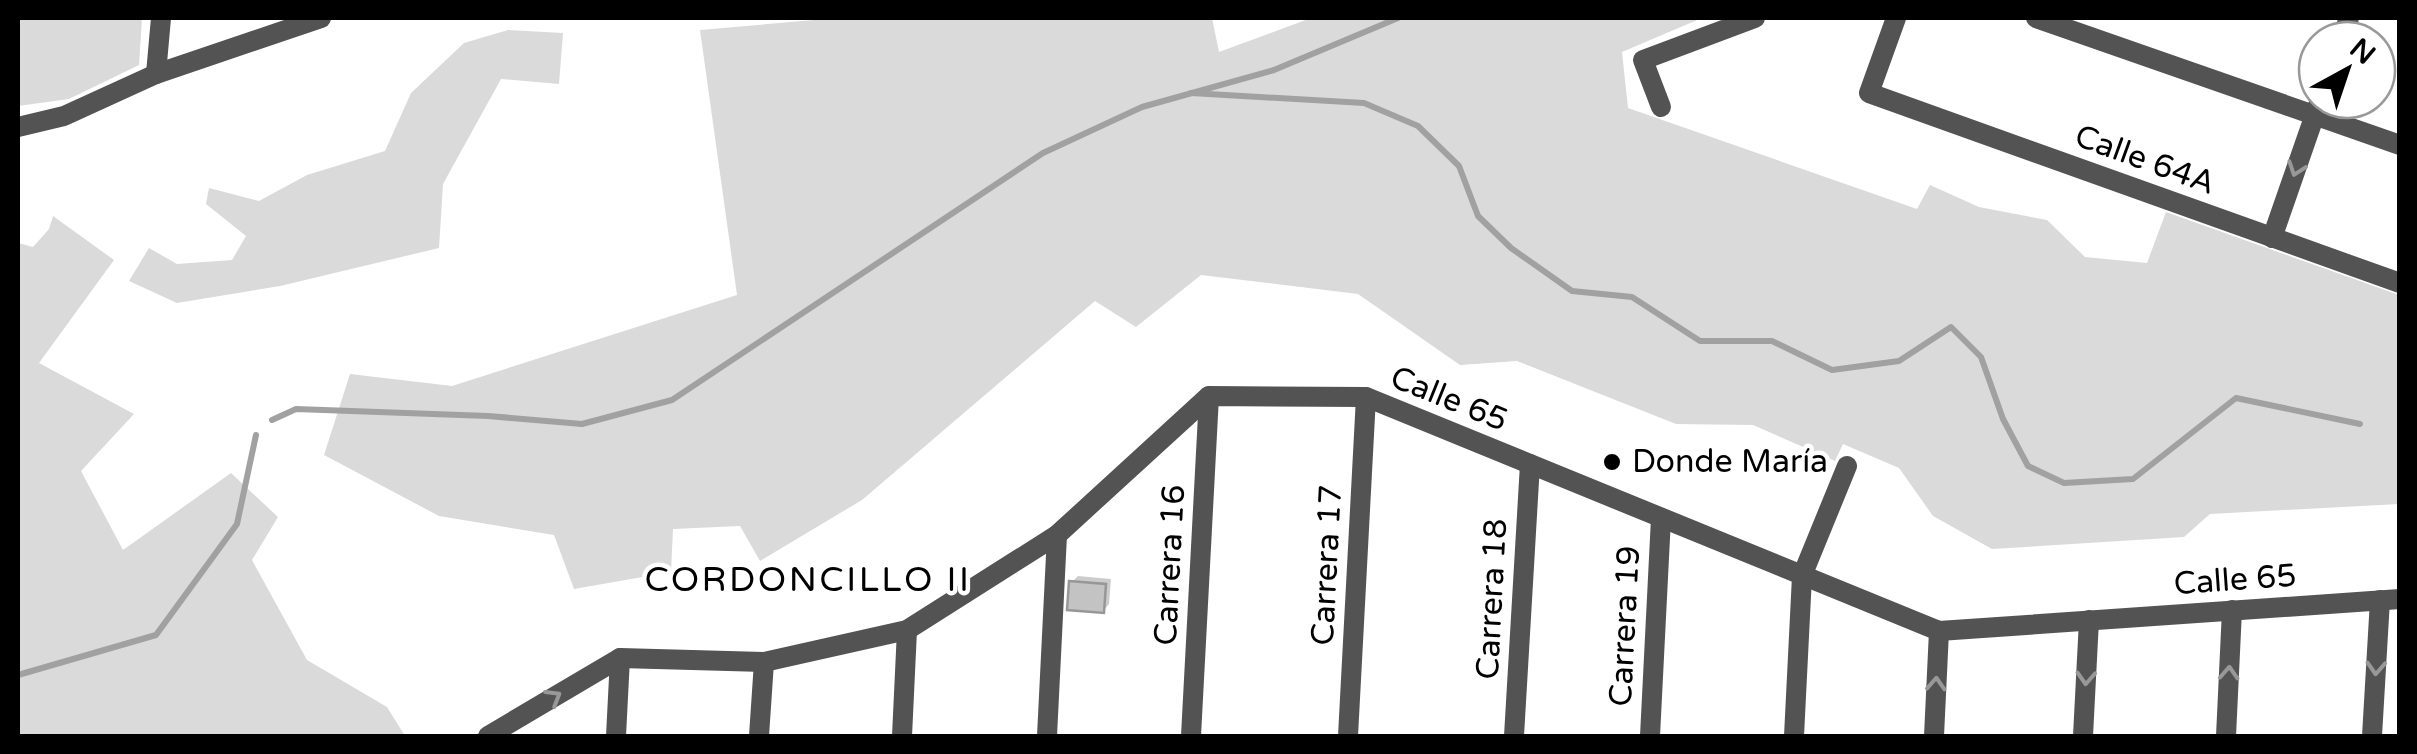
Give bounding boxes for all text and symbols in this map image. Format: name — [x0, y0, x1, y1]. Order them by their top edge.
north arrow — [2297, 20, 2397, 120]
text: N — [2343, 31, 2382, 72]
street label: Calle 64A — [2070, 117, 2220, 203]
one-way arrow — [2287, 159, 2308, 176]
street label: Calle 65 — [1385, 358, 1513, 440]
place label: Donde María — [1632, 443, 1828, 481]
marker: Donde María — [1601, 451, 1623, 473]
street label: Carrera 16 — [1147, 484, 1193, 646]
street label: Carrera 17 — [1304, 484, 1350, 646]
street label: Carrera 18 — [1469, 518, 1515, 680]
street label: Carrera 19 — [1602, 545, 1648, 707]
street label: Calle 65 — [2172, 557, 2298, 603]
district label: CORDONCILLO II — [645, 559, 971, 601]
one-way arrow — [2366, 661, 2387, 677]
one-way arrow — [2218, 665, 2239, 681]
one-way arrow — [2076, 671, 2097, 687]
one-way arrow — [1925, 675, 1946, 691]
one-way arrow — [543, 690, 561, 709]

